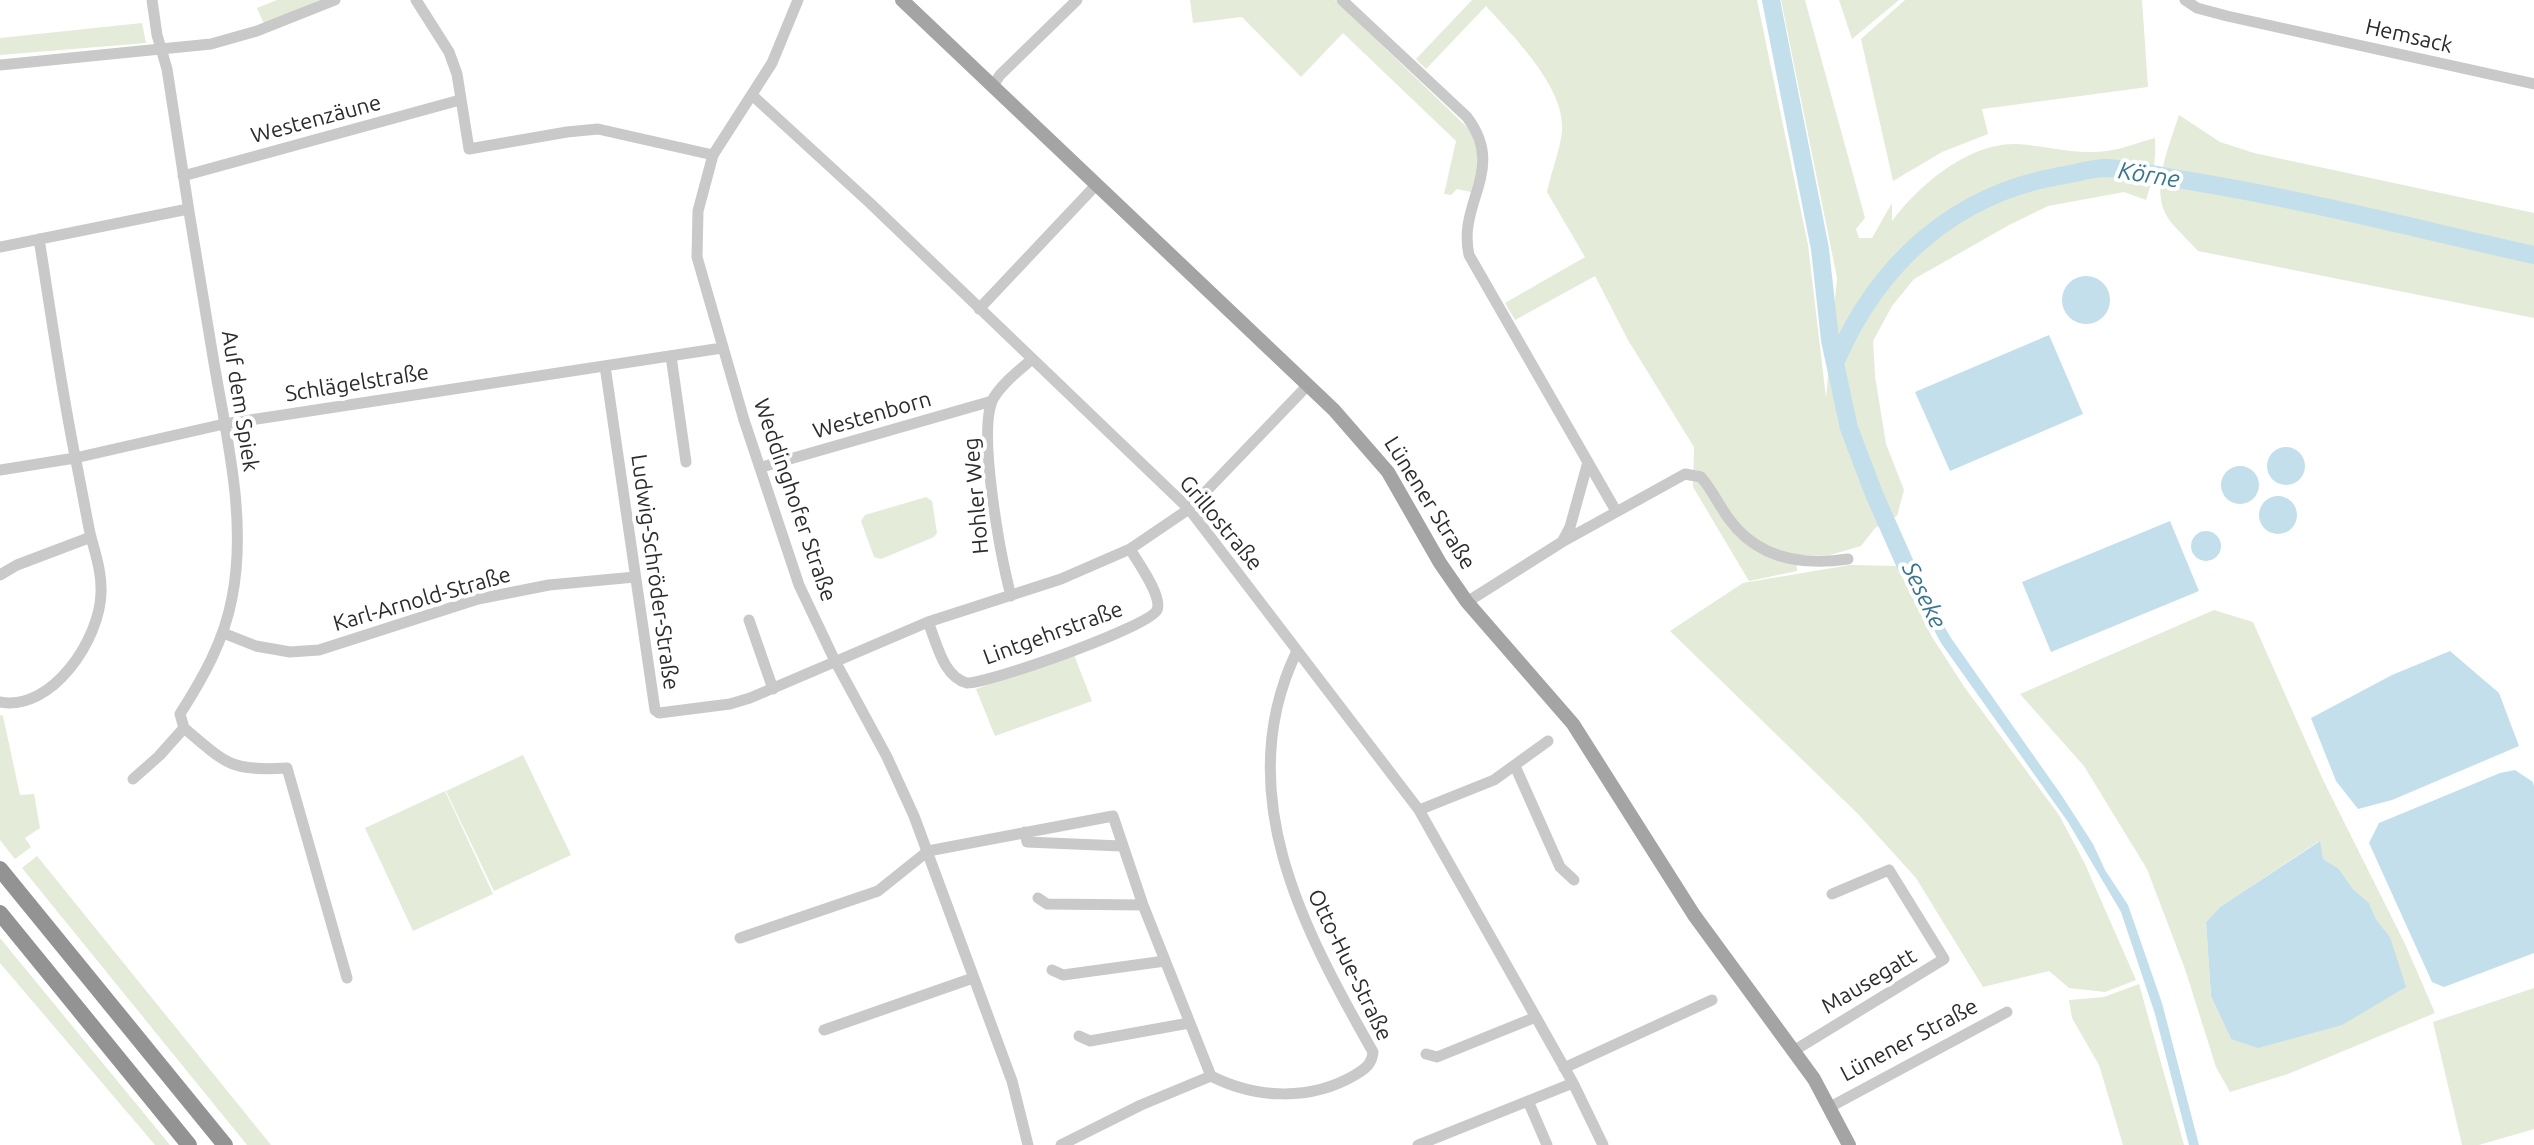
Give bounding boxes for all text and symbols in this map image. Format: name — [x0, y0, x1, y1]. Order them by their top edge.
street label: Hemsack — [2363, 13, 2455, 59]
street label: Westenzäune — [248, 89, 384, 149]
water label: Körne — [2116, 156, 2182, 194]
street label: Auf dem Spiek — [216, 329, 264, 473]
street label: Schlägelstraße — [283, 359, 431, 407]
street label: Westenborn — [810, 386, 934, 444]
street label: Weddinghofer Straße — [748, 395, 842, 605]
street label: Lünener Straße — [1379, 432, 1481, 574]
street label: Hohler Weg — [958, 437, 994, 555]
street label: Ludwig-Schröder-Straße — [625, 452, 685, 692]
street label: Grillostraße — [1174, 470, 1268, 576]
water label: Seseke — [1896, 557, 1952, 633]
street label: Karl-Arnold-Straße — [330, 561, 514, 637]
street label: Lintgehrstraße — [980, 596, 1126, 670]
street label: Otto-Hue-Straße — [1302, 885, 1398, 1045]
street label: Mausegatt — [1817, 942, 1921, 1020]
street label: Lünener Straße — [1836, 993, 1982, 1087]

